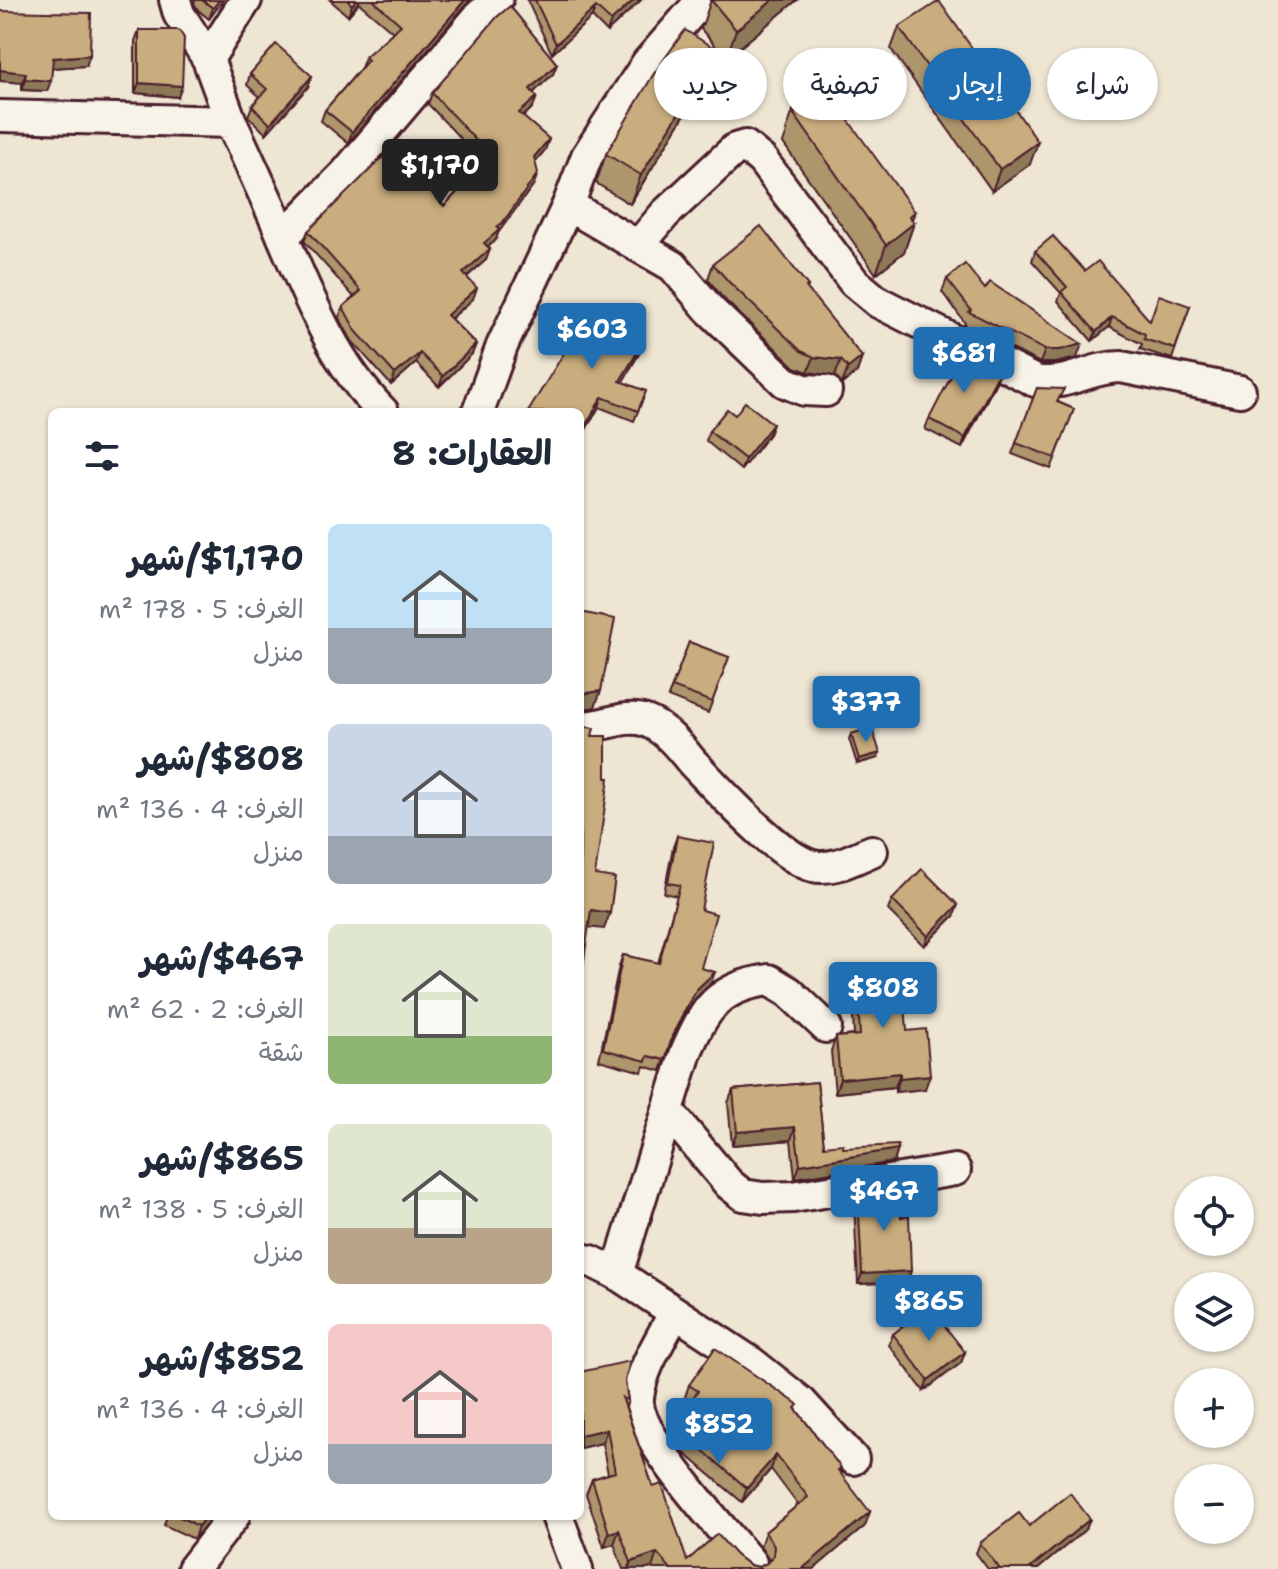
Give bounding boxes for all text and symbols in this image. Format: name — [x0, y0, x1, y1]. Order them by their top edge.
chip: جديد — [654, 48, 767, 120]
chip: تصفية — [783, 48, 907, 120]
chip: إيجار — [923, 48, 1031, 120]
chip: شراء — [1047, 48, 1158, 120]
pin: $1,170 — [375, 139, 505, 207]
text: $1,170 — [400, 147, 480, 182]
pin: $603 — [545, 303, 639, 371]
text: $603 — [556, 311, 628, 346]
pin: $681 — [917, 327, 1011, 395]
text: $681 — [931, 335, 997, 370]
text: العقارات: 8 — [392, 430, 552, 476]
icon: filters — [80, 434, 124, 478]
text: $1,170/شهر — [128, 535, 304, 581]
icon: home — [392, 556, 488, 652]
text: الغرف: 5 · 178 m² — [99, 591, 304, 626]
text: منزل — [253, 634, 304, 669]
pin: $377 — [819, 676, 913, 744]
text: $377 — [831, 684, 901, 719]
text: $808/شهر — [138, 735, 304, 781]
icon: home — [392, 756, 488, 852]
text: الغرف: 4 · 136 m² — [96, 791, 304, 826]
text: منزل — [253, 834, 304, 869]
text: $467/شهر — [141, 935, 304, 981]
icon: home — [392, 956, 488, 1052]
pin: $808 — [836, 962, 930, 1030]
text: $808 — [847, 970, 919, 1005]
text: الغرف: 2 · 62 m² — [107, 991, 304, 1026]
text: شقة — [259, 1034, 304, 1069]
text: $865/شهر — [141, 1135, 304, 1181]
icon: home — [392, 1156, 488, 1252]
pin: $467 — [837, 1165, 931, 1233]
text: $467 — [849, 1173, 919, 1208]
map controls — [1174, 1176, 1254, 1544]
button: locate — [1174, 1176, 1254, 1256]
text: الغرف: 5 · 138 m² — [98, 1191, 304, 1226]
text: منزل — [253, 1234, 304, 1269]
button: layers — [1174, 1272, 1254, 1352]
pin: $865 — [882, 1275, 976, 1343]
text: $865 — [894, 1283, 964, 1318]
text: $852/شهر — [142, 1335, 304, 1381]
icon: home — [392, 1356, 488, 1452]
button: + — [1174, 1368, 1254, 1448]
text: الغرف: 4 · 136 m² — [96, 1391, 304, 1426]
pin: $852 — [672, 1398, 766, 1466]
text: $852 — [684, 1406, 754, 1441]
text: منزل — [253, 1434, 304, 1469]
button: − — [1174, 1464, 1254, 1544]

